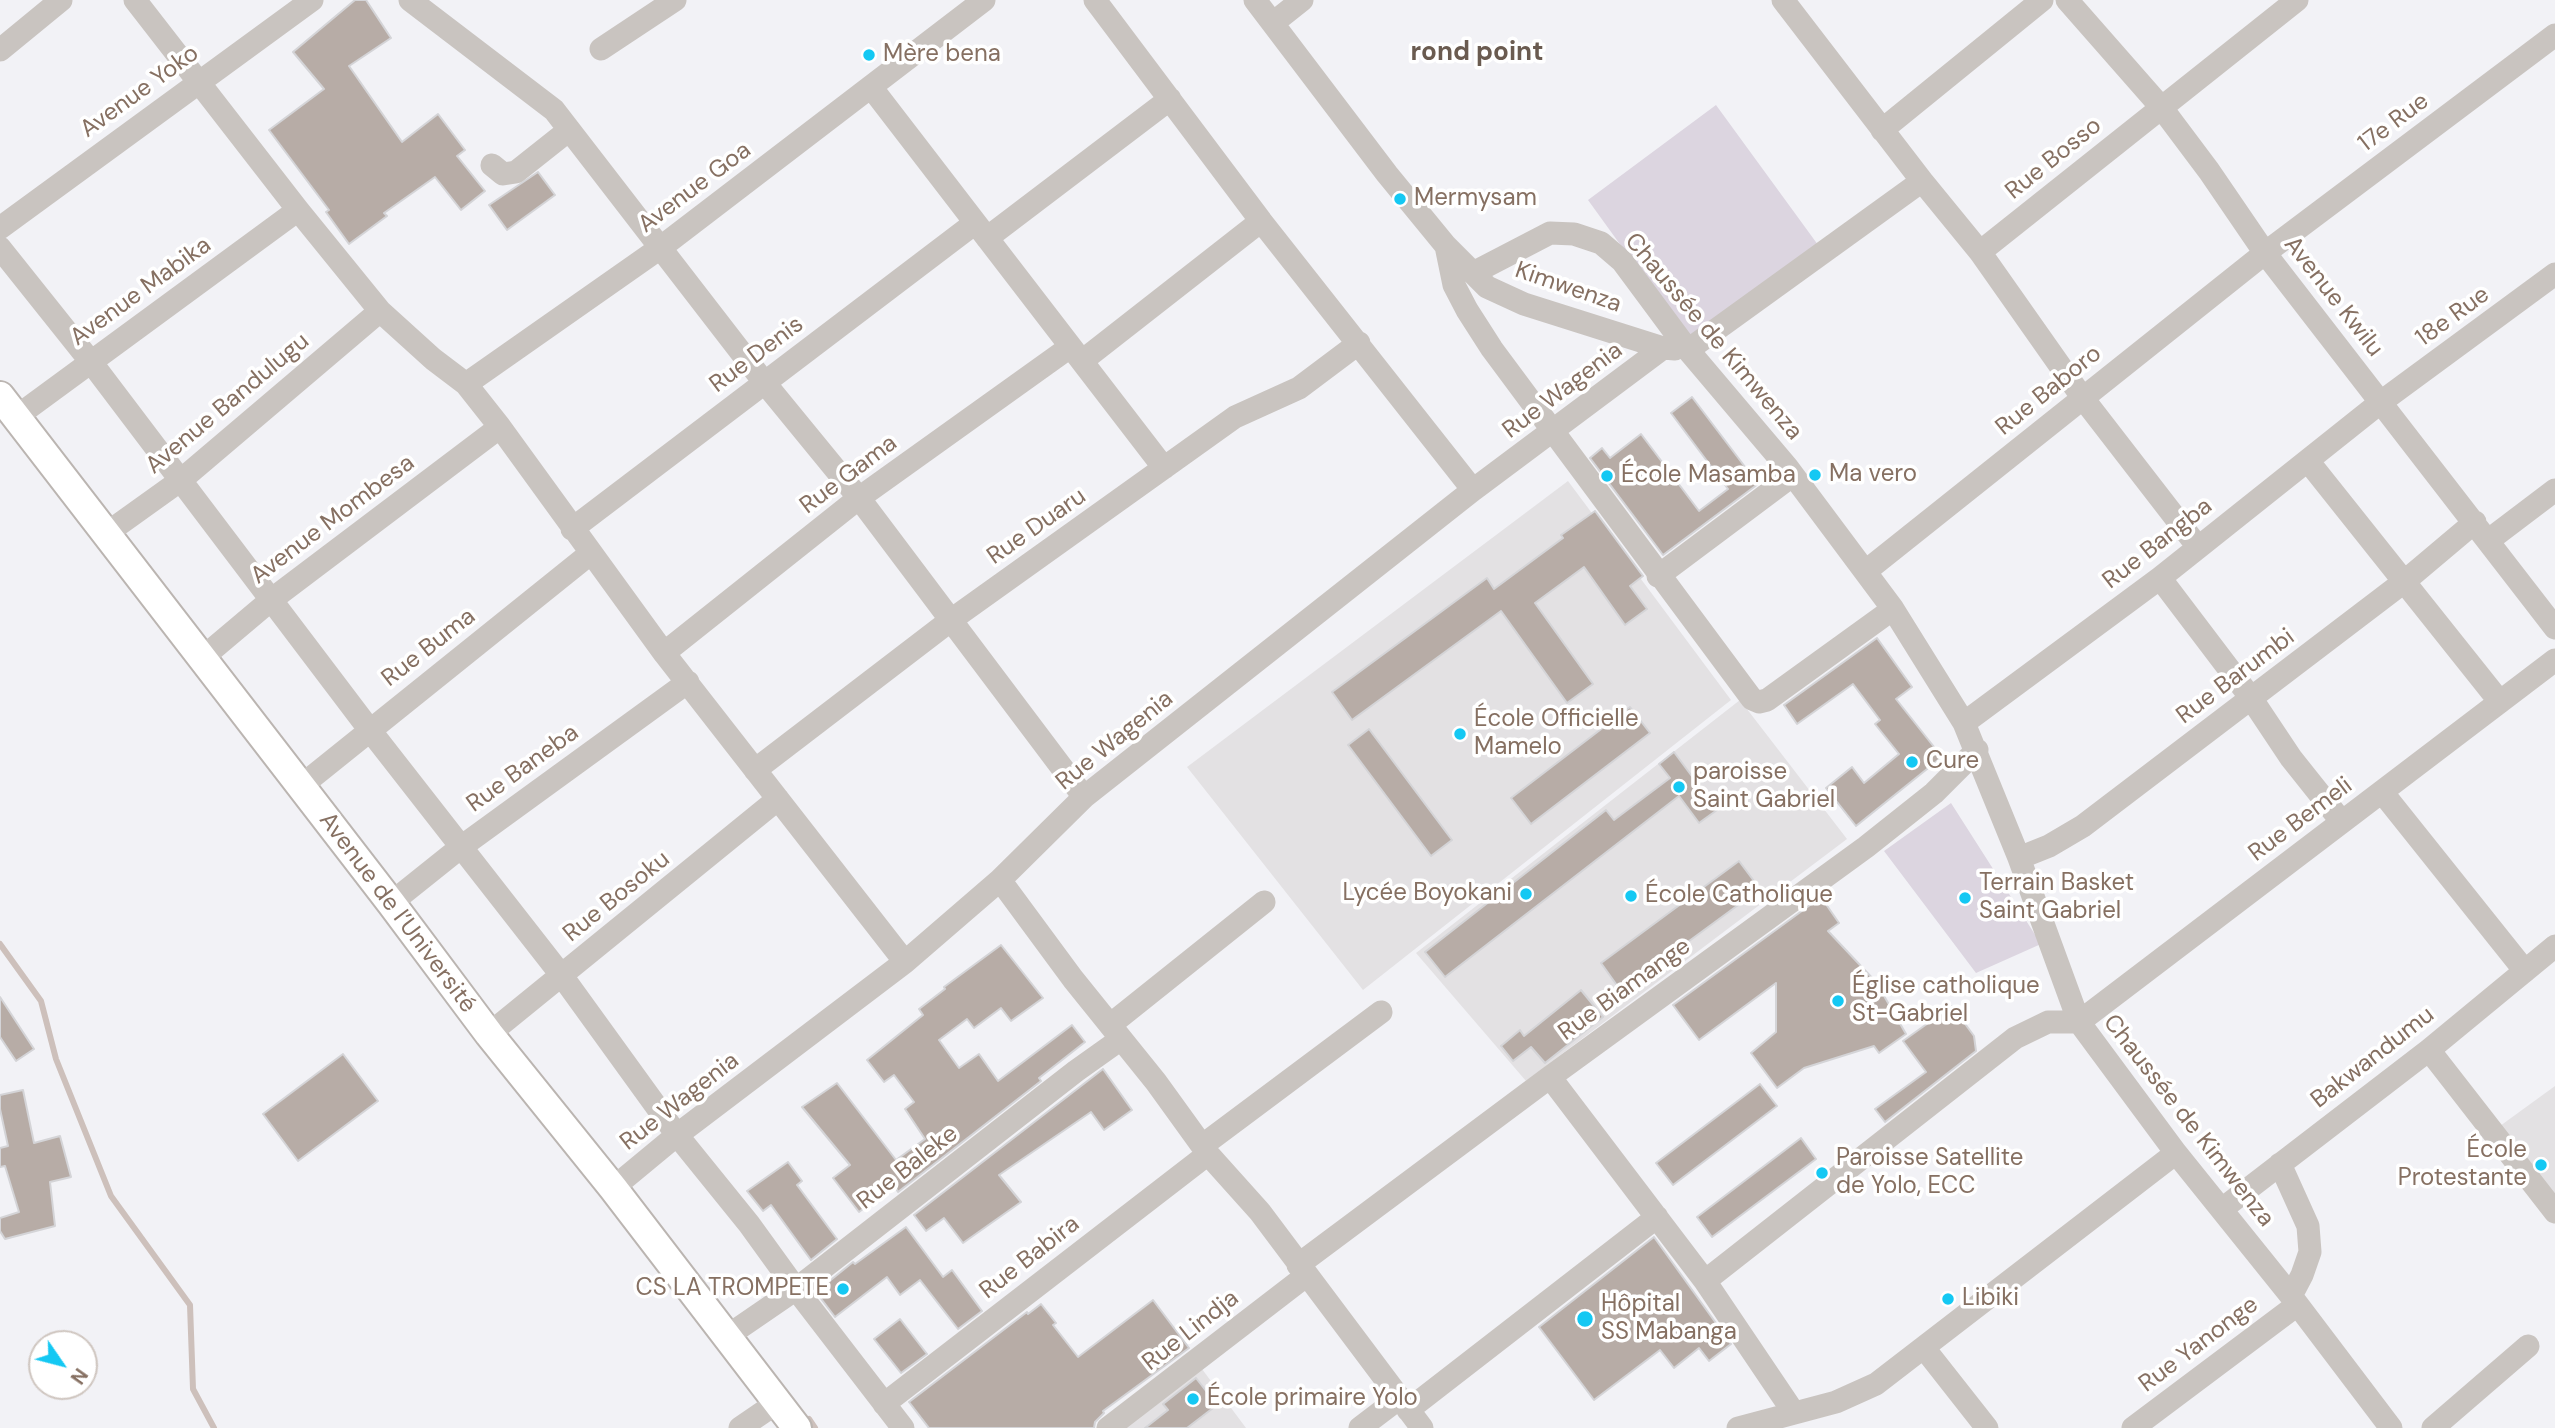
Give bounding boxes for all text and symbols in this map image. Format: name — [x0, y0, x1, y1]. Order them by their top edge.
district label: rond point — [1411, 37, 1543, 69]
street label: Avenue Yoko — [75, 39, 205, 145]
place label: Mère bena — [883, 41, 1001, 69]
marker: Mère bena — [861, 47, 877, 63]
street label: 17e Rue — [2353, 87, 2435, 159]
street label: Rue Bosso — [2000, 112, 2108, 206]
street label: Avenue Goa — [633, 136, 757, 240]
place label: Mermysam — [1414, 185, 1537, 213]
marker: Mermysam — [1392, 191, 1408, 207]
street label: Chaussée de Kimwenza — [1618, 228, 1808, 446]
street label: Avenue Mabika — [65, 231, 217, 353]
street label: Avenue Kwilu — [2277, 231, 2389, 363]
street label: Kimwenza — [1511, 256, 1625, 320]
street label: 18e Rue — [2411, 281, 2495, 353]
street label: Rue Denis — [705, 310, 809, 400]
street label: Avenue Bandulugu — [140, 327, 316, 481]
street label: Rue Wagenia — [1498, 337, 1628, 445]
street label: Rue Baboro — [1990, 340, 2108, 442]
street label: Rue Gama — [795, 429, 903, 521]
street label: Avenue Mombesa — [245, 449, 421, 591]
place label: Ma vero — [1829, 461, 1917, 489]
place label: École Masamba — [1621, 462, 1796, 490]
marker: Ma vero — [1807, 467, 1823, 483]
marker: École Masamba — [1599, 468, 1615, 484]
street label: Rue Duaru — [982, 483, 1092, 571]
street label: Rue Bangba — [2098, 492, 2218, 596]
street label: Rue Buma — [377, 603, 481, 693]
street label: Rue Barumbi — [2171, 623, 2301, 731]
street label: Rue Wagenia — [1051, 685, 1179, 797]
place label: École Officielle Mamelo — [1474, 706, 1639, 762]
street label: Rue Baneba — [462, 719, 584, 819]
marker: École Officielle Mamelo — [1452, 726, 1468, 742]
place label: Cure — [1926, 748, 1979, 776]
marker: Cure — [1904, 754, 1920, 770]
place label: paroisse Saint Gabriel — [1693, 759, 1835, 815]
street label: Rue Bemeli — [2244, 772, 2358, 868]
marker: paroisse Saint Gabriel — [1671, 779, 1687, 795]
street label: Avenue de l’Université — [312, 807, 482, 1019]
street label: Rue Bosoku — [558, 845, 676, 949]
place label: Terrain Basket Saint Gabriel — [1979, 870, 2134, 926]
place label: Lycée Boyokani — [1342, 880, 1512, 908]
place label: École Catholique — [1645, 882, 1833, 910]
marker: Lycée Boyokani — [1518, 886, 1534, 902]
marker: École Catholique — [1623, 888, 1639, 904]
marker: Terrain Basket Saint Gabriel — [1957, 890, 1973, 906]
street label: Rue Biamange — [1553, 932, 1697, 1048]
place label: Église catholique St-Gabriel — [1852, 973, 2040, 1029]
marker: Église catholique St-Gabriel — [1830, 993, 1846, 1009]
street label: Bakwandumu — [2306, 1001, 2440, 1115]
street label: Chaussée de Kimwenza — [2096, 1009, 2280, 1233]
street label: Rue Wagenia — [615, 1047, 745, 1157]
street label: Rue Baleke — [852, 1120, 964, 1216]
place label: École Protestante — [2398, 1137, 2527, 1193]
place label: Paroisse Satellite de Yolo, ECC — [1836, 1145, 2023, 1201]
marker: École Protestante — [2533, 1157, 2549, 1173]
marker: Paroisse Satellite de Yolo, ECC — [1814, 1165, 1830, 1181]
street label: Rue Babira — [975, 1210, 1085, 1306]
place label: CS LA TROMPETE — [636, 1275, 829, 1303]
marker: CS LA TROMPETE — [835, 1281, 851, 1297]
street label: Rue Lindja — [1137, 1285, 1245, 1377]
place label: Libiki — [1962, 1285, 2019, 1313]
place label: Hôpital SS Mabanga — [1601, 1291, 1737, 1347]
marker: Libiki — [1940, 1291, 1956, 1307]
street label: Rue Yanonge — [2134, 1291, 2264, 1399]
marker: Hôpital SS Mabanga — [1575, 1309, 1595, 1329]
north arrow — [28, 1330, 98, 1400]
text: N — [65, 1363, 93, 1389]
place label: École primaire Yolo — [1207, 1385, 1418, 1413]
marker: École primaire Yolo — [1185, 1391, 1201, 1407]

